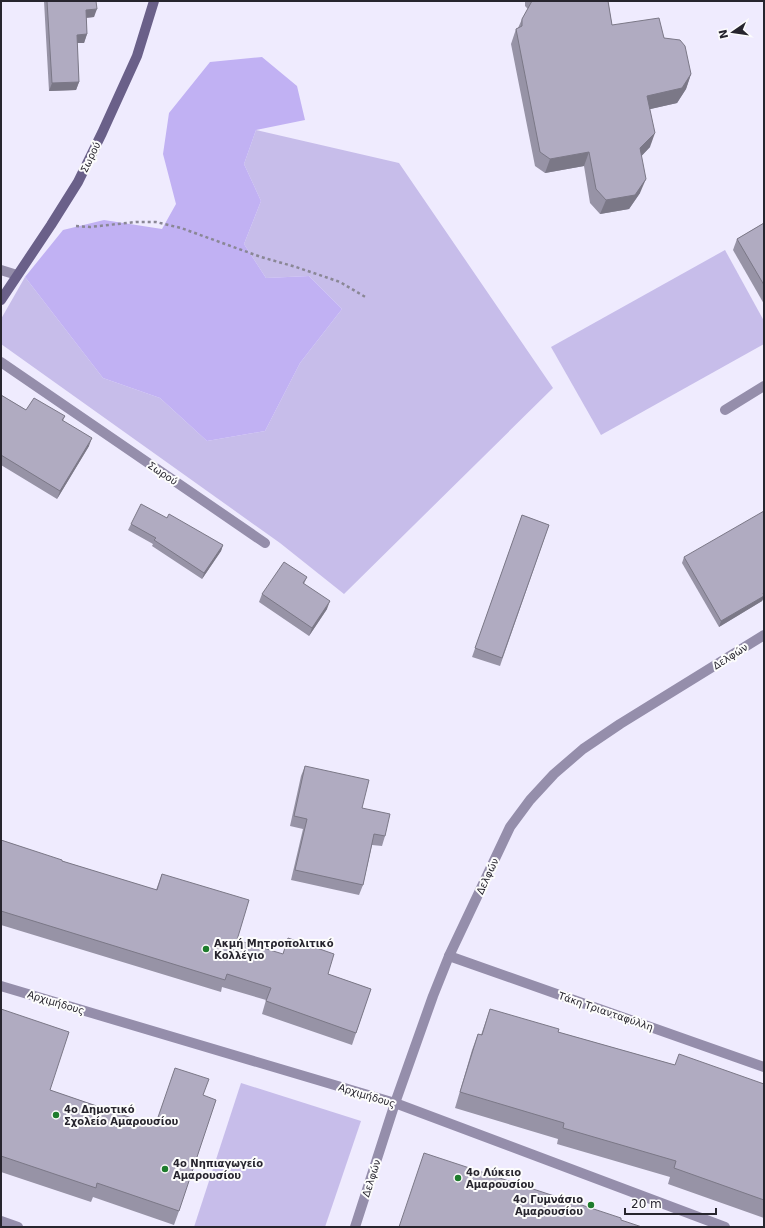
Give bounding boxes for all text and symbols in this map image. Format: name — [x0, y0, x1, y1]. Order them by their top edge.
north arrow — [713, 12, 753, 52]
text: N — [716, 28, 731, 40]
street label: Σωρού — [78, 140, 103, 174]
street label: Σωρού — [146, 460, 180, 487]
street label: Δελφών — [711, 641, 750, 671]
street label: Δελφών — [474, 856, 501, 896]
place label: Ακμή Μητροπολιτικό Κολλέγιο — [214, 938, 334, 961]
marker: Ακμή Μητροπολιτικό Κολλέγιο — [201, 944, 211, 954]
street label: Αρχιμήδους — [26, 989, 86, 1016]
street label: Τάκη Τριανταφύλλη — [556, 990, 655, 1033]
street label: Αρχιμήδους — [337, 1082, 397, 1109]
place label: 4ο Δημοτικό Σχολείο Αμαρουσίου — [64, 1104, 179, 1127]
marker: 4ο Δημοτικό Σχολείο Αμαρουσίου — [51, 1110, 61, 1120]
place label: 4ο Νηπιαγωγείο Αμαρουσίου — [173, 1158, 263, 1181]
street label: Δελφών — [360, 1158, 383, 1198]
marker: 4ο Νηπιαγωγείο Αμαρουσίου — [160, 1164, 170, 1174]
place label: 4ο Λύκειο Αμαρουσίου — [466, 1167, 534, 1190]
marker: 4ο Λύκειο Αμαρουσίου — [453, 1173, 463, 1183]
scale bar — [625, 1190, 716, 1216]
place label: 4ο Γυμνάσιο Αμαρουσίου — [513, 1194, 583, 1217]
text: 20 m — [631, 1197, 662, 1211]
marker: 4ο Γυμνάσιο Αμαρουσίου — [586, 1200, 596, 1210]

